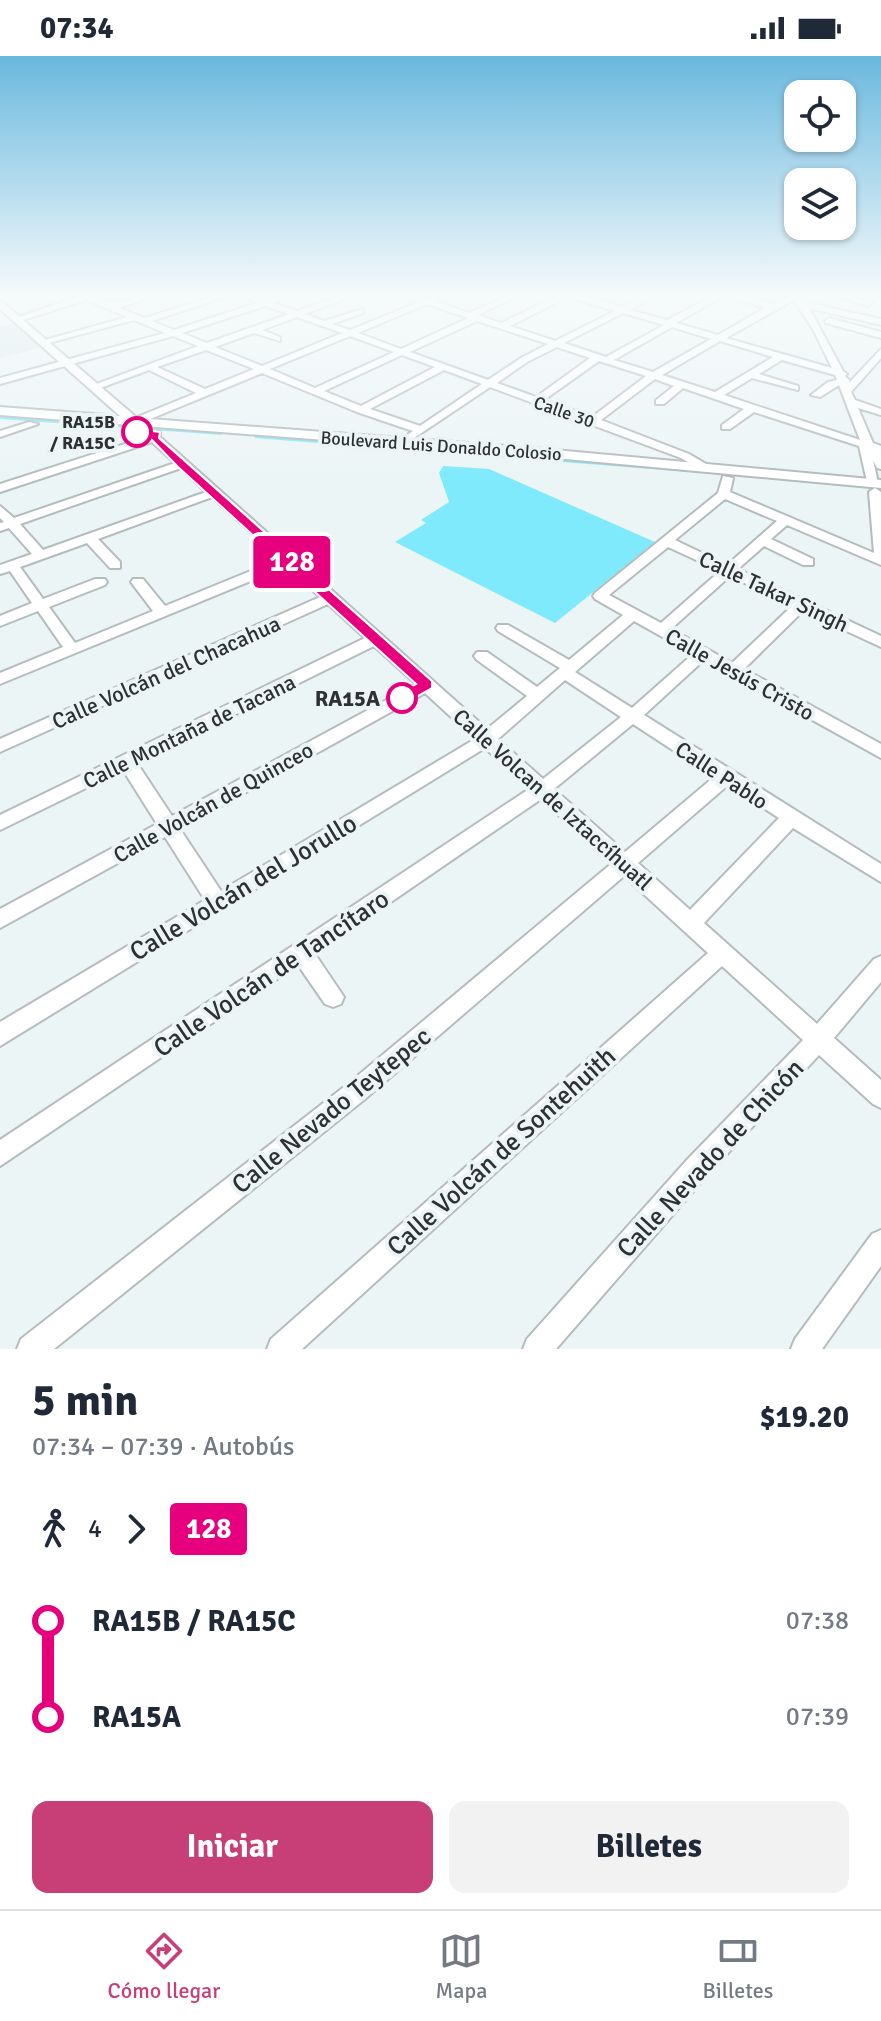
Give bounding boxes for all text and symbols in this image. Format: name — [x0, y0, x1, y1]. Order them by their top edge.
text: 07:34 — [40, 10, 114, 47]
map controls — [784, 80, 856, 240]
button: locate — [784, 80, 856, 152]
button: layers — [784, 168, 856, 240]
street label: Calle 30 — [531, 391, 597, 433]
place label: RA15B / RA15C — [50, 411, 115, 454]
marker: RA15B / RA15C — [122, 417, 152, 447]
street label: Boulevard Luis Donaldo Colosio — [320, 427, 562, 465]
line badge: 128 — [246, 536, 338, 588]
text: 128 — [269, 545, 315, 579]
street label: Calle Takar Singh — [695, 545, 853, 638]
street label: Calle Volcán del Chacahua — [48, 610, 285, 735]
street label: Calle Jesús Cristo — [661, 622, 819, 726]
street label: Calle Montaña de Tacana — [79, 668, 300, 795]
marker: RA15A — [387, 683, 417, 713]
place label: RA15A — [315, 685, 380, 712]
street label: Calle Volcan de Iztaccíhuatl — [448, 703, 658, 896]
street label: Calle Pablo — [670, 735, 773, 815]
street label: Calle Volcán de Quinceo — [108, 736, 318, 869]
street label: Calle Volcán del Jorullo — [124, 807, 363, 968]
street label: Calle Volcán de Tancítaro — [148, 883, 395, 1065]
street label: Calle Nevado Teytepec — [226, 1021, 438, 1201]
street label: Calle Volcán de Sontehuith — [381, 1040, 623, 1263]
street label: Calle Nevado de Chicón — [610, 1053, 811, 1265]
text: 5 min — [32, 1374, 138, 1428]
text: $19.20 — [759, 1399, 849, 1436]
text: 07:34 – 07:39 · Autobús — [32, 1431, 294, 1463]
icon: walk — [32, 1507, 76, 1551]
icon: forward — [114, 1507, 158, 1551]
text: 128 — [186, 1512, 231, 1546]
text: 4 — [88, 1513, 102, 1545]
text: RA15B / RA15C — [92, 1603, 295, 1640]
text: 07:38 — [786, 1605, 849, 1637]
text: RA15A — [92, 1699, 181, 1736]
text: 07:39 — [786, 1701, 849, 1733]
button: Iniciar — [32, 1801, 433, 1893]
button: Billetes — [449, 1801, 849, 1893]
tab: Cómo llegar — [108, 1929, 220, 2004]
tab: Mapa — [436, 1929, 487, 2004]
tab: Billetes — [703, 1929, 773, 2004]

